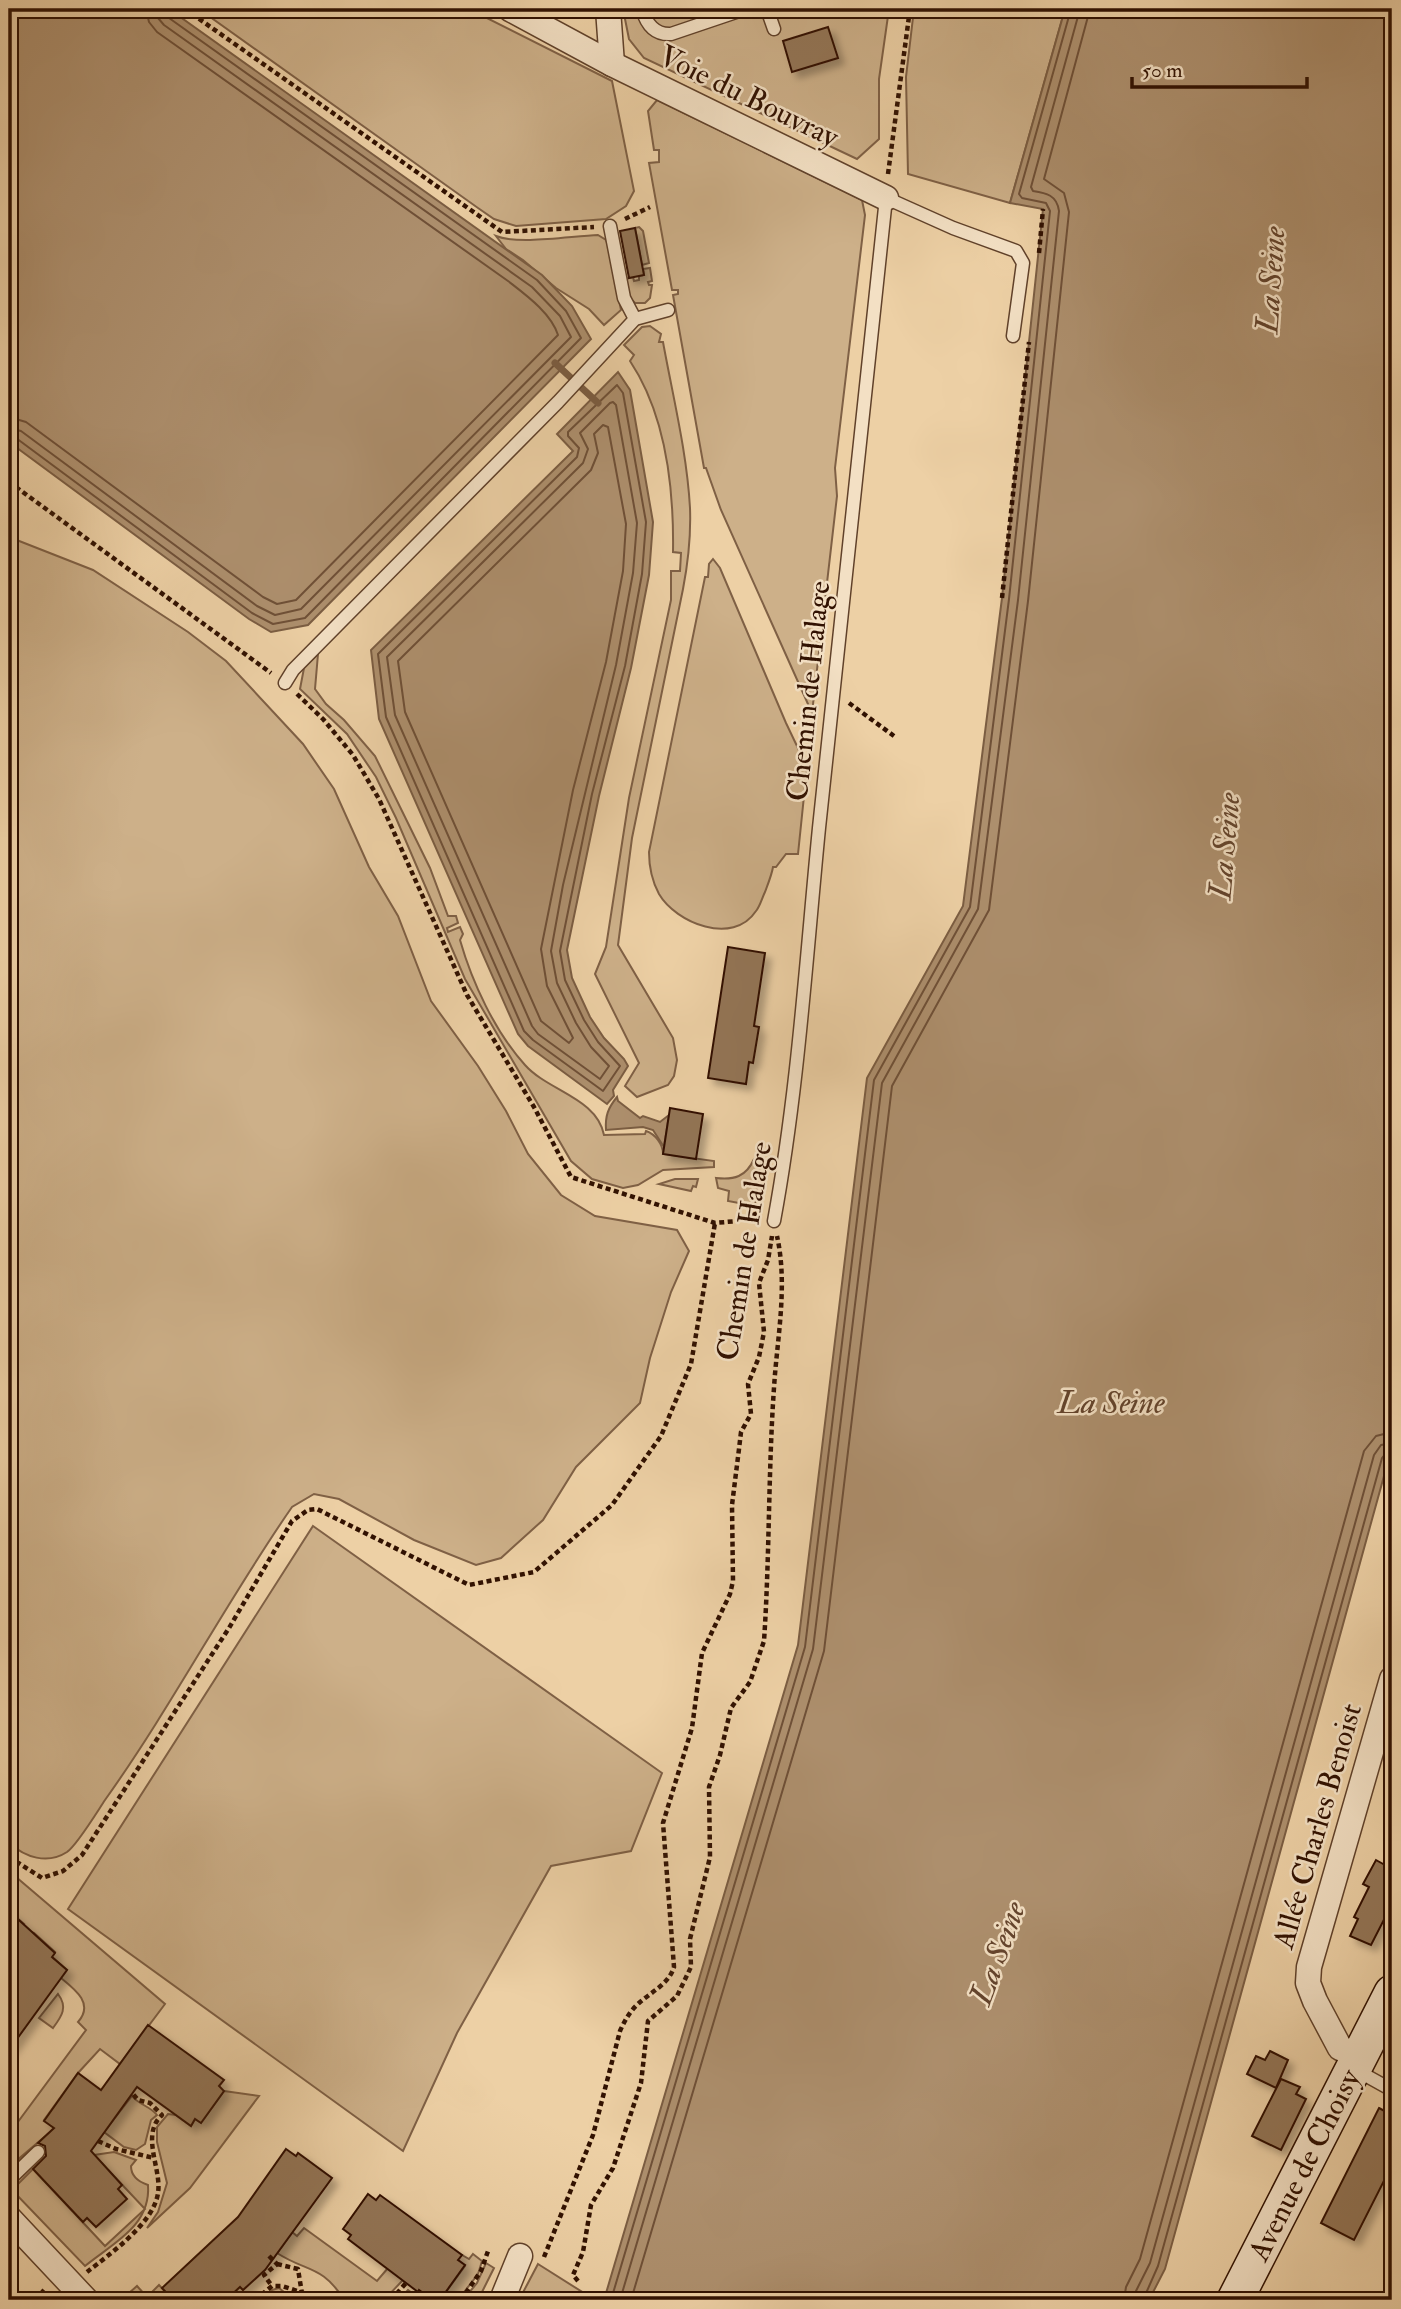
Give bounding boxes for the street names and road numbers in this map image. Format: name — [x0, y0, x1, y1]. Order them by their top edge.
street label: Voie du Bouvray — [653, 37, 845, 156]
street label: Chemin de Halage — [779, 579, 838, 803]
street label: Chemin de Halage — [709, 1139, 780, 1363]
street label: Allée Charles Benoist — [1264, 1699, 1370, 1954]
street label: Avenue de Choisy — [1240, 2062, 1369, 2268]

